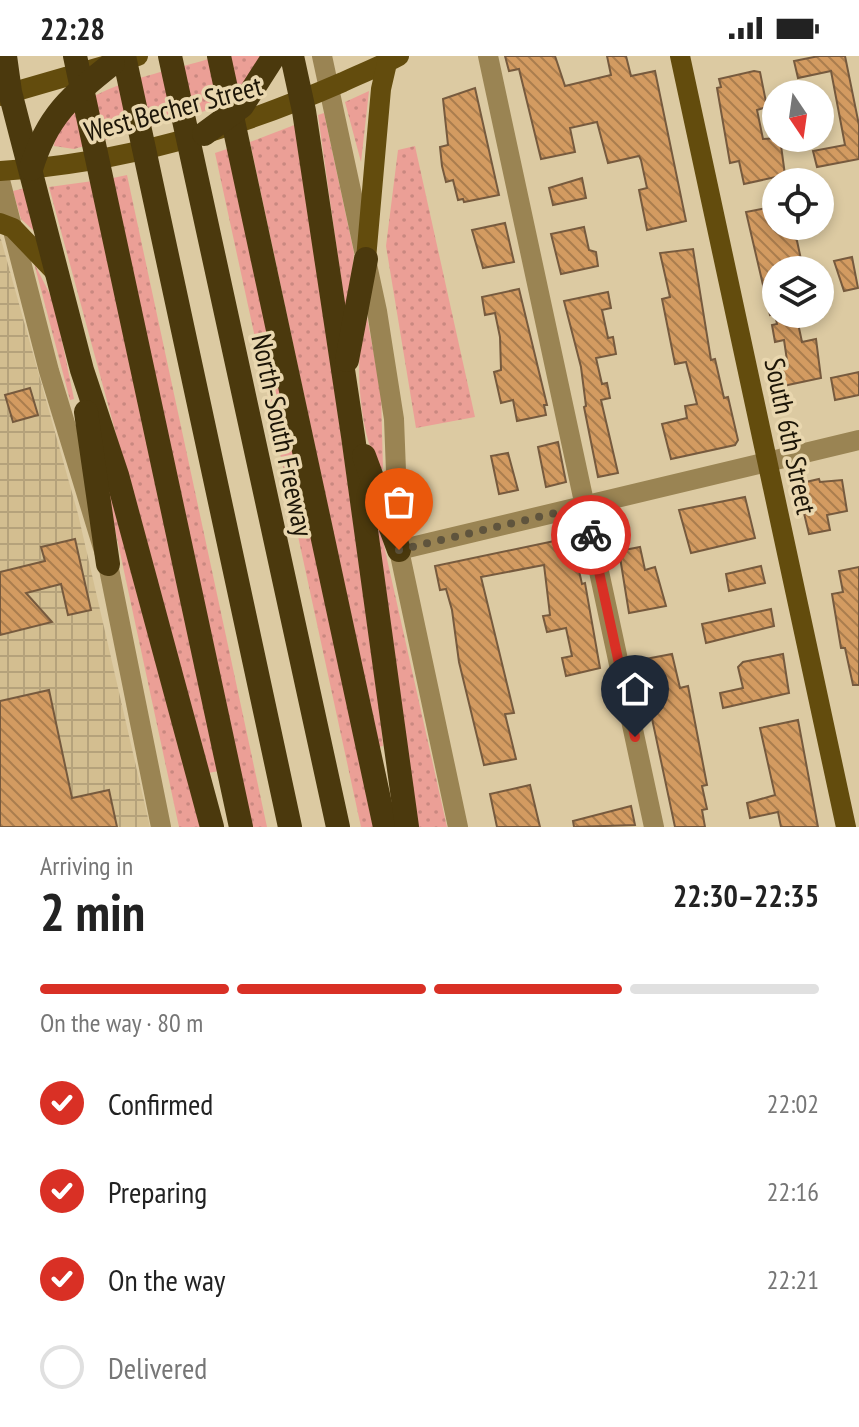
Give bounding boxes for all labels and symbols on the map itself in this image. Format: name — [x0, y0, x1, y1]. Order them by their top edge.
street label: West Becher Street — [80, 66, 266, 149]
north arrow — [762, 80, 834, 152]
street label: North-South Freeway — [243, 330, 323, 540]
street label: South 6th Street — [756, 355, 826, 518]
pin — [365, 468, 433, 550]
courier — [551, 495, 631, 575]
pin — [601, 655, 669, 737]

